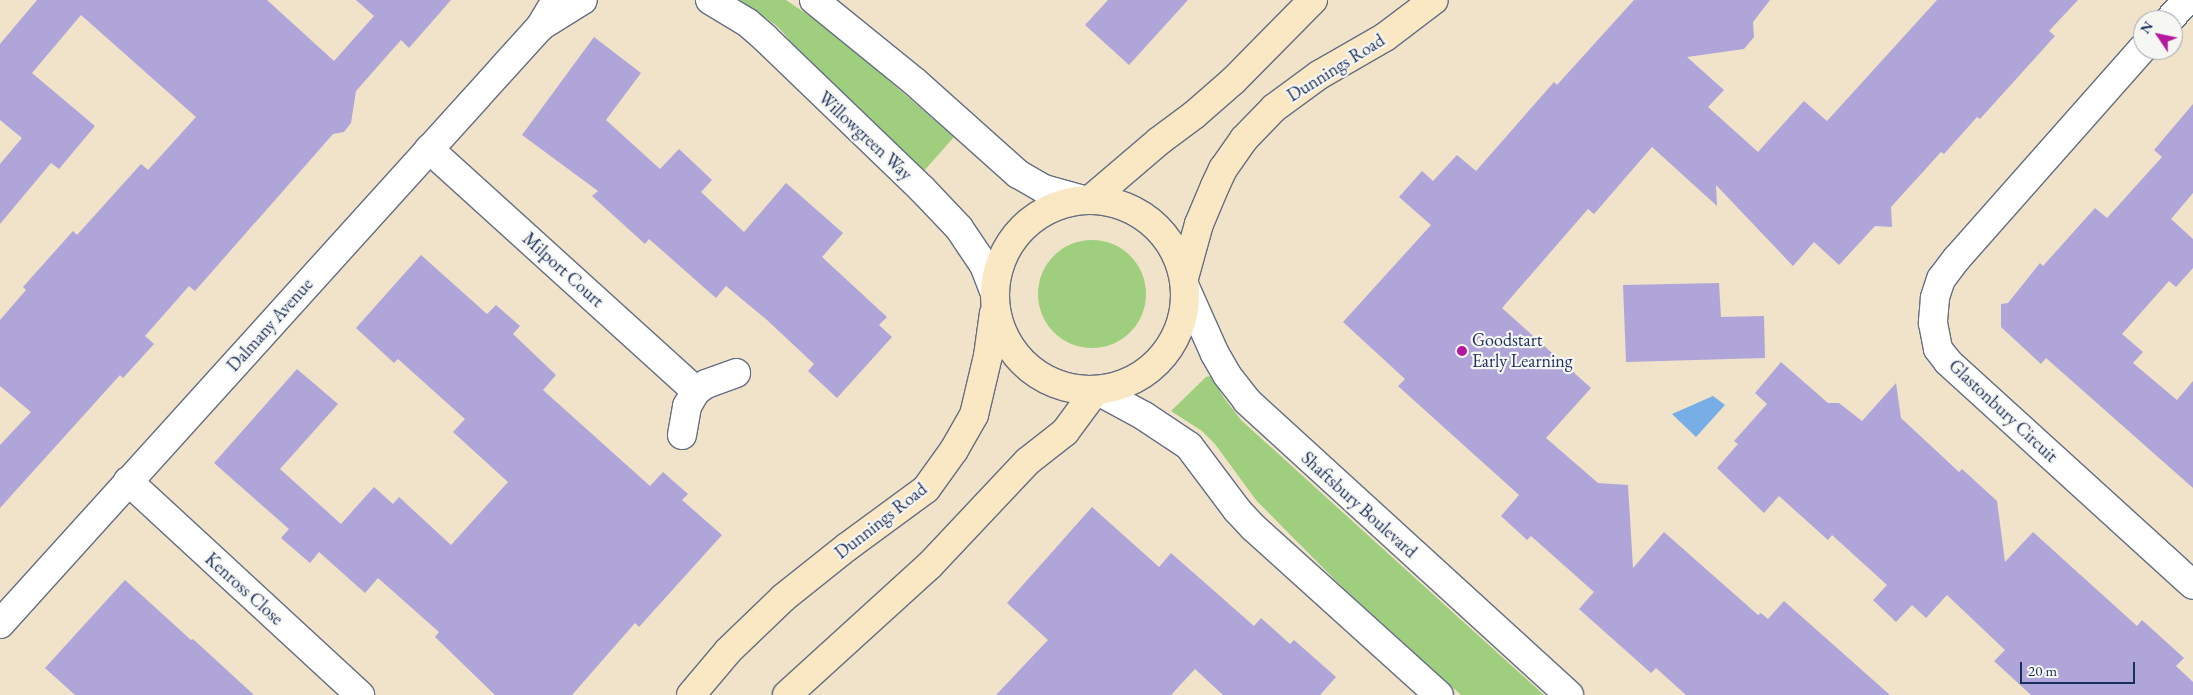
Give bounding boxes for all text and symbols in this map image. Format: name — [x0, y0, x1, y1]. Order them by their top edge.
north arrow — [2133, 10, 2183, 60]
text: N — [2136, 17, 2157, 37]
street label: Dunnings Road — [1283, 29, 1389, 107]
street label: Willowgreen Way — [814, 87, 916, 185]
street label: Milport Court — [518, 228, 608, 312]
street label: Dalmany Avenue — [222, 274, 318, 376]
place label: Goodstart Early Learning — [1472, 330, 1573, 372]
marker: Goodstart Early Learning — [1456, 345, 1468, 357]
street label: Glastonbury Circuit — [1944, 355, 2062, 467]
street label: Shaftsbury Boulevard — [1297, 447, 1421, 563]
street label: Dunnings Road — [831, 478, 931, 564]
street label: Kenross Close — [200, 548, 288, 630]
scale bar — [2023, 652, 2138, 684]
text: 20 m — [2028, 661, 2057, 680]

